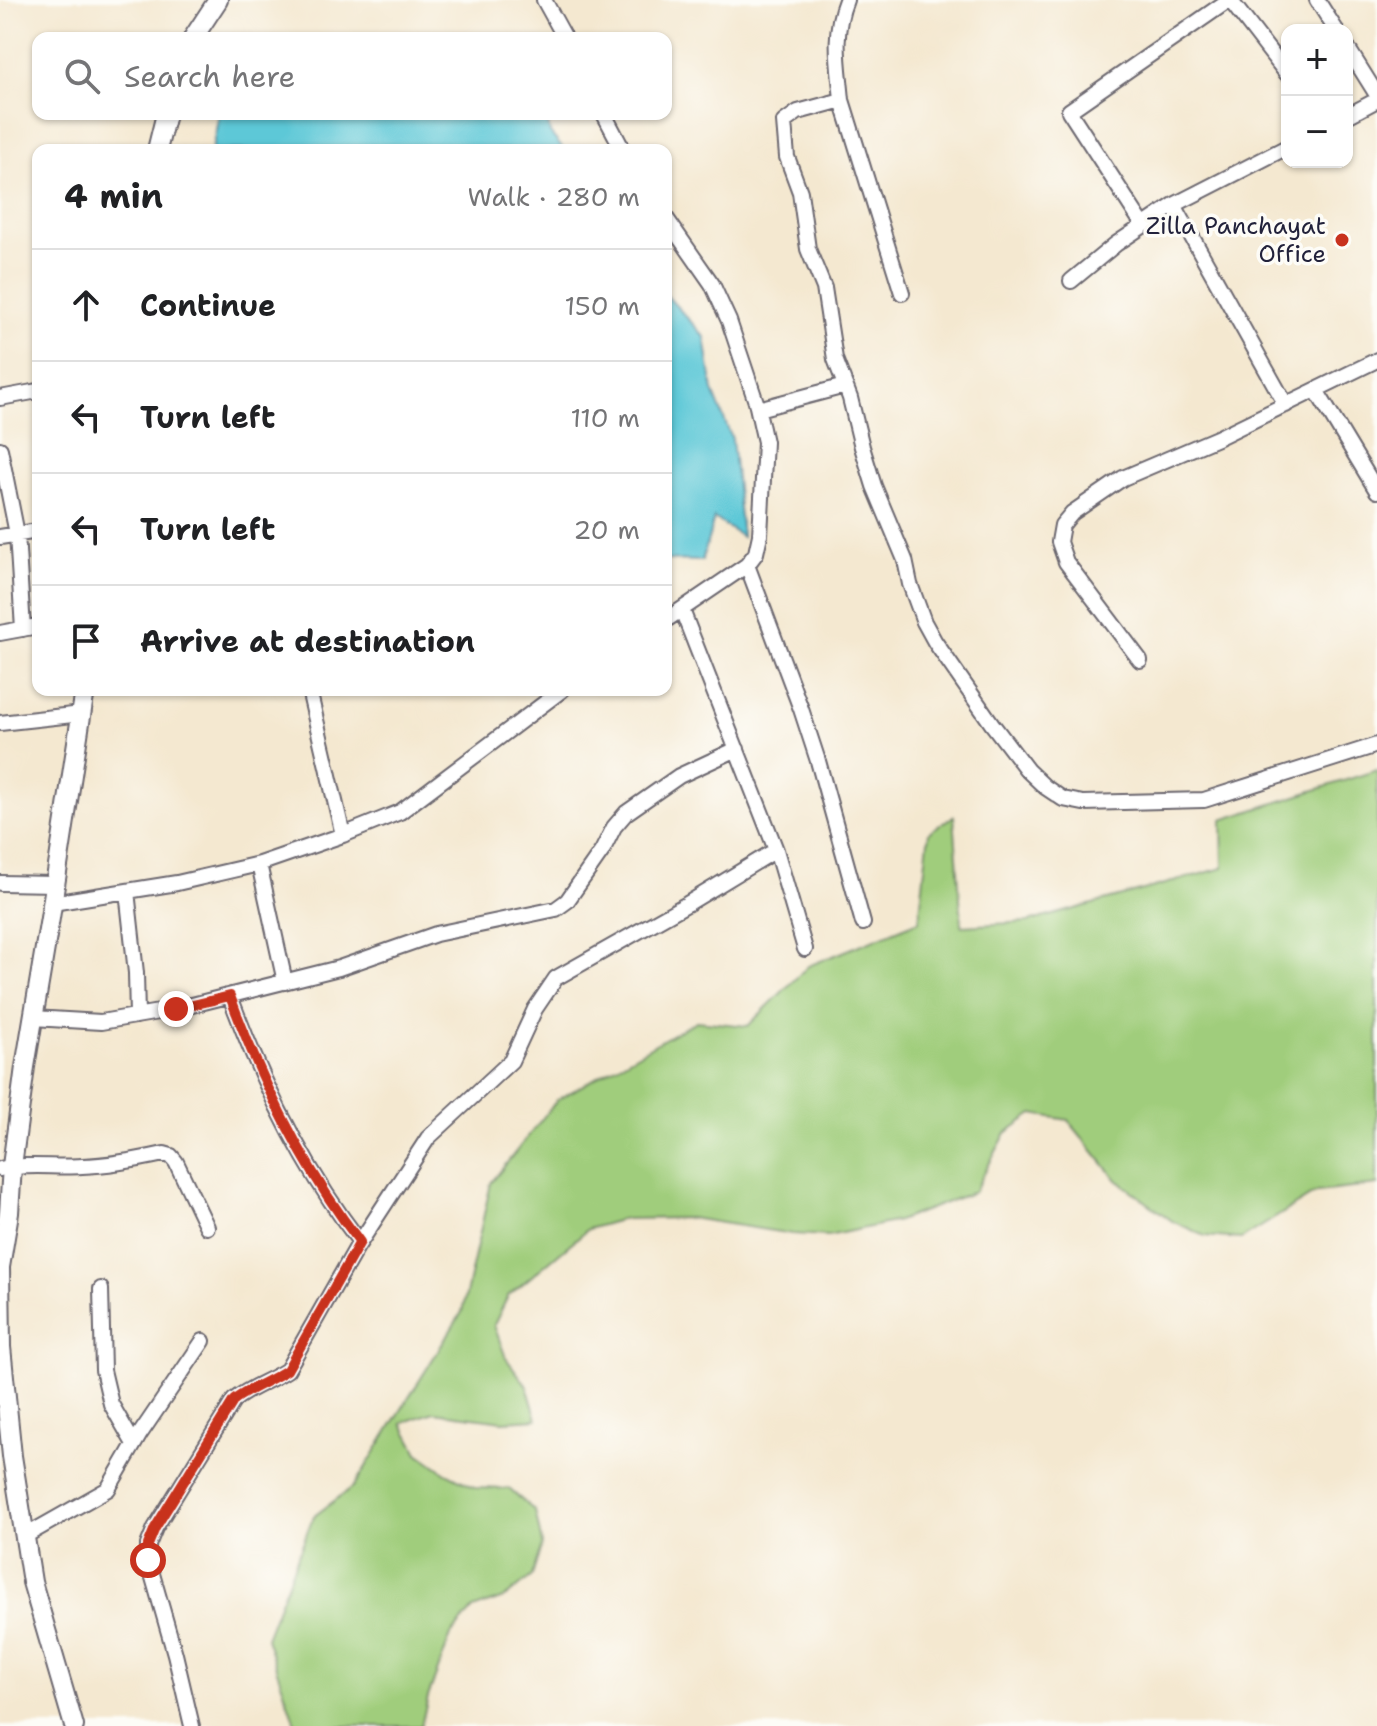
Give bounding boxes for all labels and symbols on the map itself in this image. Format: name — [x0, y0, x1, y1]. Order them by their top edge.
place label: Zilla Panchayat Office — [1146, 210, 1326, 270]
marker: Zilla Panchayat Office — [1333, 231, 1351, 249]
route end — [158, 991, 194, 1027]
route start — [130, 1542, 166, 1578]

